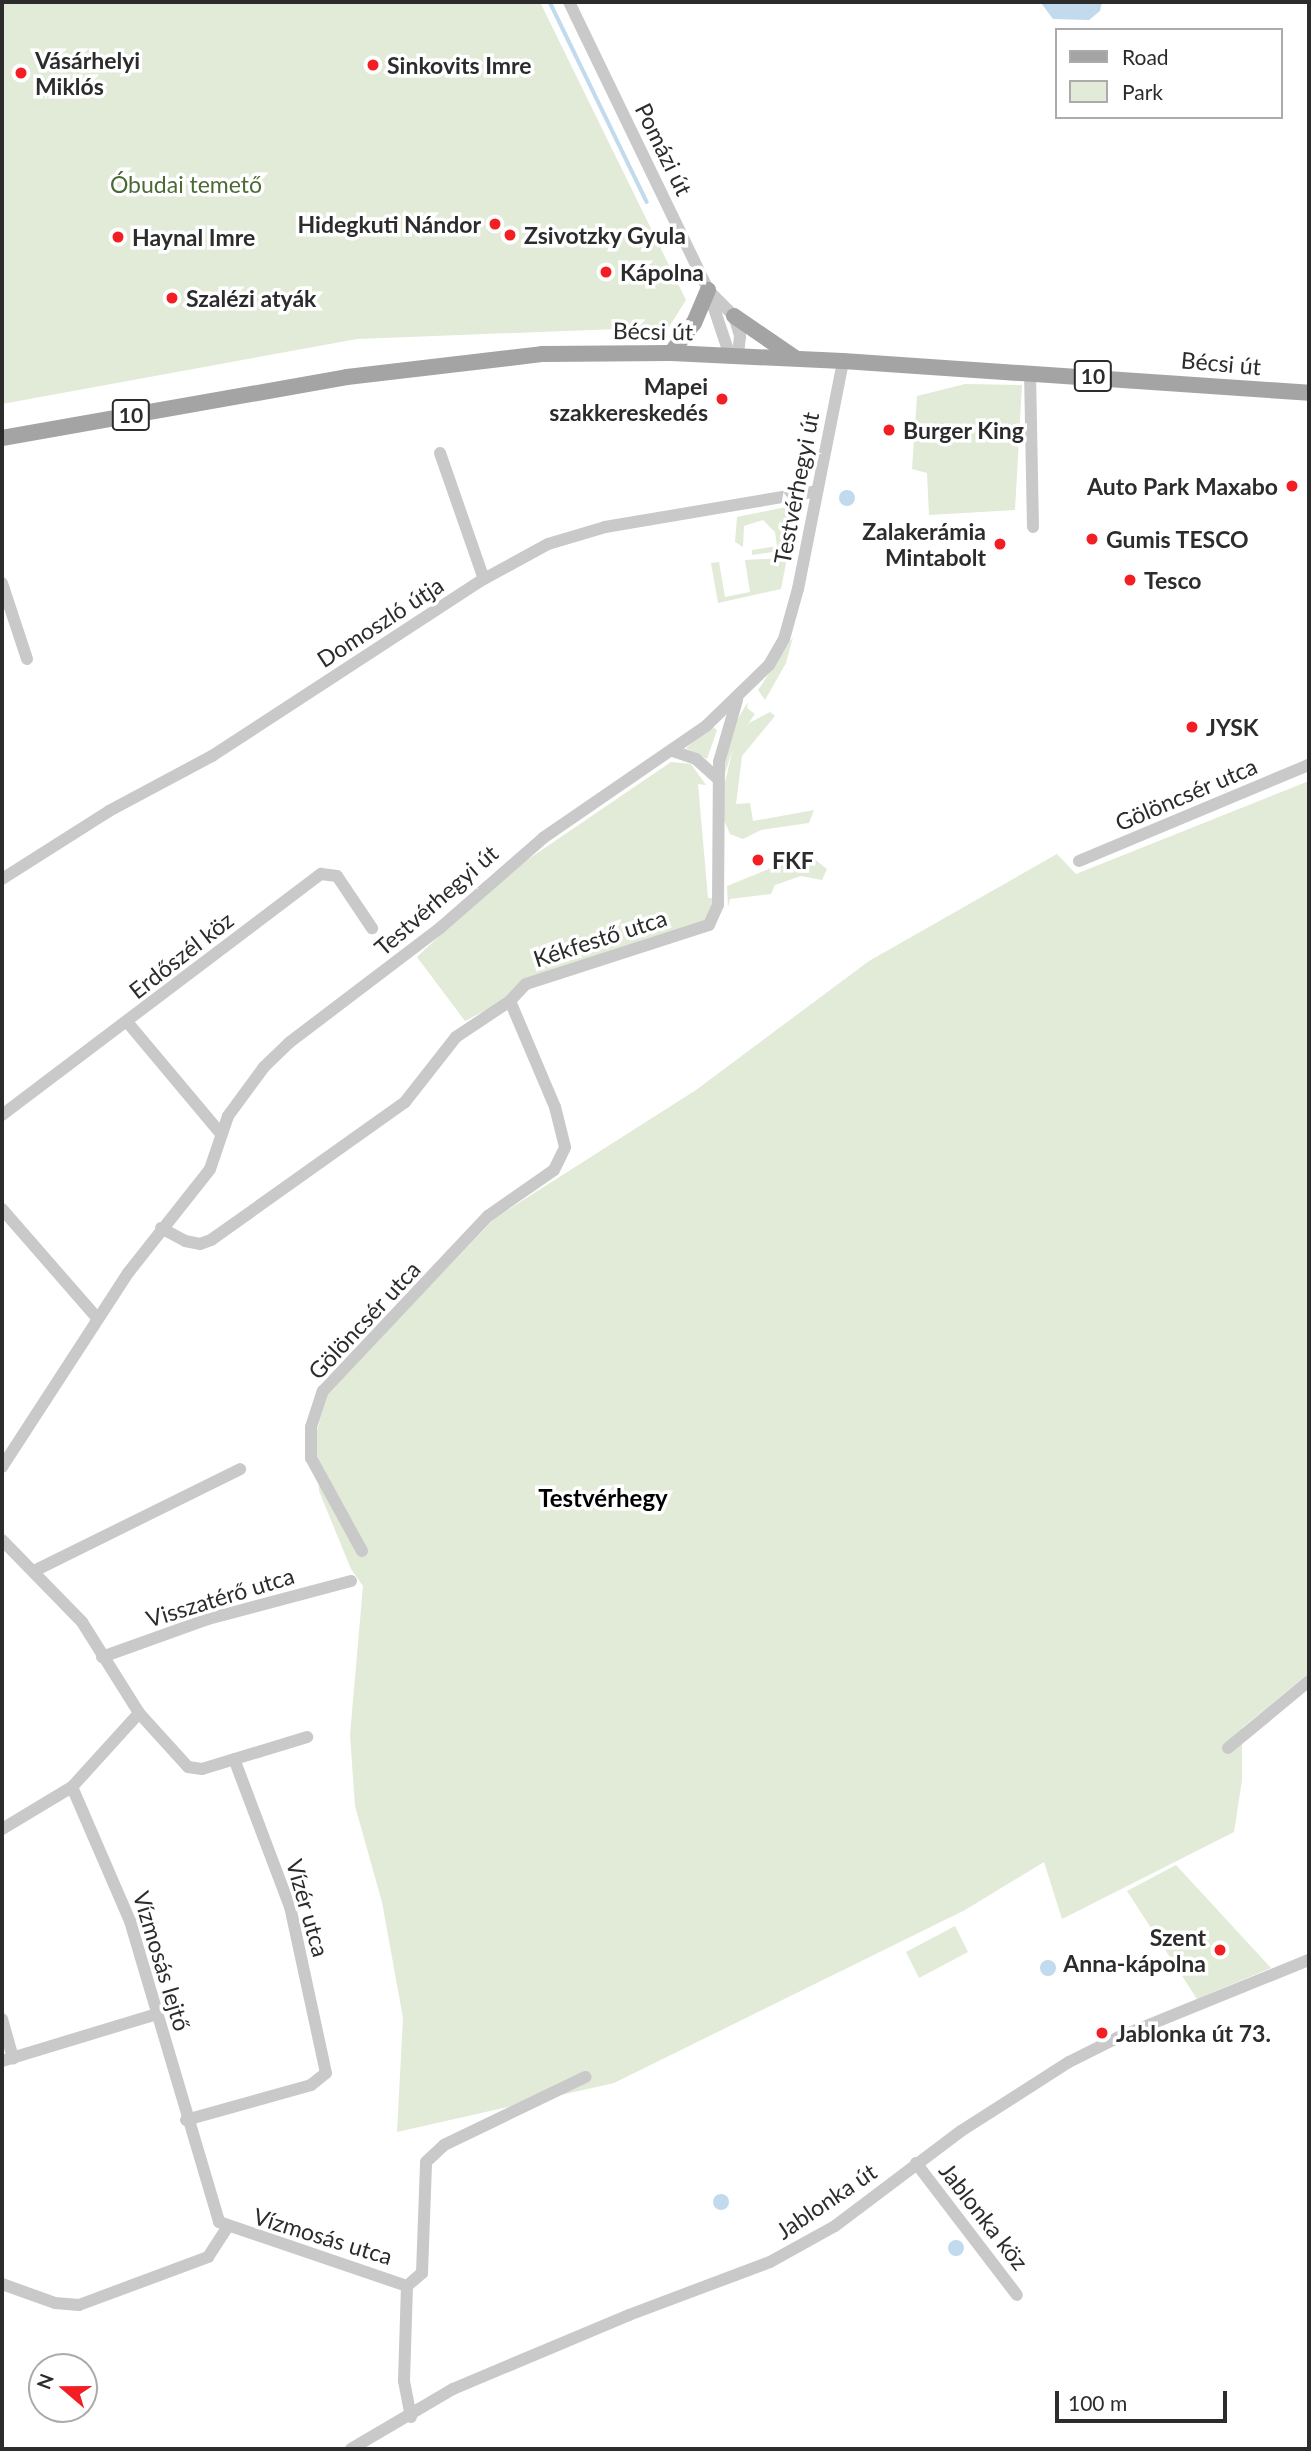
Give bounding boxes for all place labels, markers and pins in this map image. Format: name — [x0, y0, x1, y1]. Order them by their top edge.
place label: Vásárhelyi Miklós — [35, 46, 140, 100]
place label: Sinkovits Imre — [387, 51, 532, 79]
marker: Sinkovits Imre — [365, 57, 381, 73]
marker: Vásárhelyi Miklós — [13, 65, 29, 81]
place label: Hidegkuti Nándor — [298, 210, 481, 238]
marker: Hidegkuti Nándor — [487, 216, 503, 232]
place label: Zsivotzky Gyula — [524, 221, 686, 249]
place label: Haynal Imre — [132, 223, 255, 251]
marker: Zsivotzky Gyula — [502, 227, 518, 243]
marker: Haynal Imre — [110, 229, 126, 245]
place label: Kápolna — [620, 258, 704, 286]
marker: Kápolna — [598, 264, 614, 280]
place label: Szalézi atyák — [186, 284, 316, 312]
marker: Szalézi atyák — [164, 290, 180, 306]
place label: Mapei szakkereskedés — [549, 372, 708, 426]
marker: Mapei szakkereskedés — [714, 391, 730, 407]
place label: Burger King — [903, 416, 1024, 444]
marker: Burger King — [881, 422, 897, 438]
place label: Auto Park Maxabo — [1087, 472, 1278, 500]
marker: Auto Park Maxabo — [1284, 478, 1300, 494]
place label: Zalakerámia Mintabolt — [862, 517, 986, 571]
place label: Gumis TESCO — [1106, 525, 1249, 553]
marker: Gumis TESCO — [1084, 531, 1100, 547]
marker: Zalakerámia Mintabolt — [992, 536, 1008, 552]
place label: Tesco — [1144, 566, 1202, 594]
marker: Tesco — [1122, 572, 1138, 588]
place label: JYSK — [1206, 713, 1259, 741]
marker: JYSK — [1184, 719, 1200, 735]
place label: FKF — [772, 846, 814, 874]
marker: FKF — [750, 852, 766, 868]
place label: Szent Anna-kápolna — [1063, 1923, 1206, 1977]
marker: Szent Anna-kápolna — [1212, 1942, 1228, 1958]
place label: Jablonka út 73. — [1116, 2019, 1271, 2047]
marker: Jablonka út 73. — [1094, 2025, 1110, 2041]

